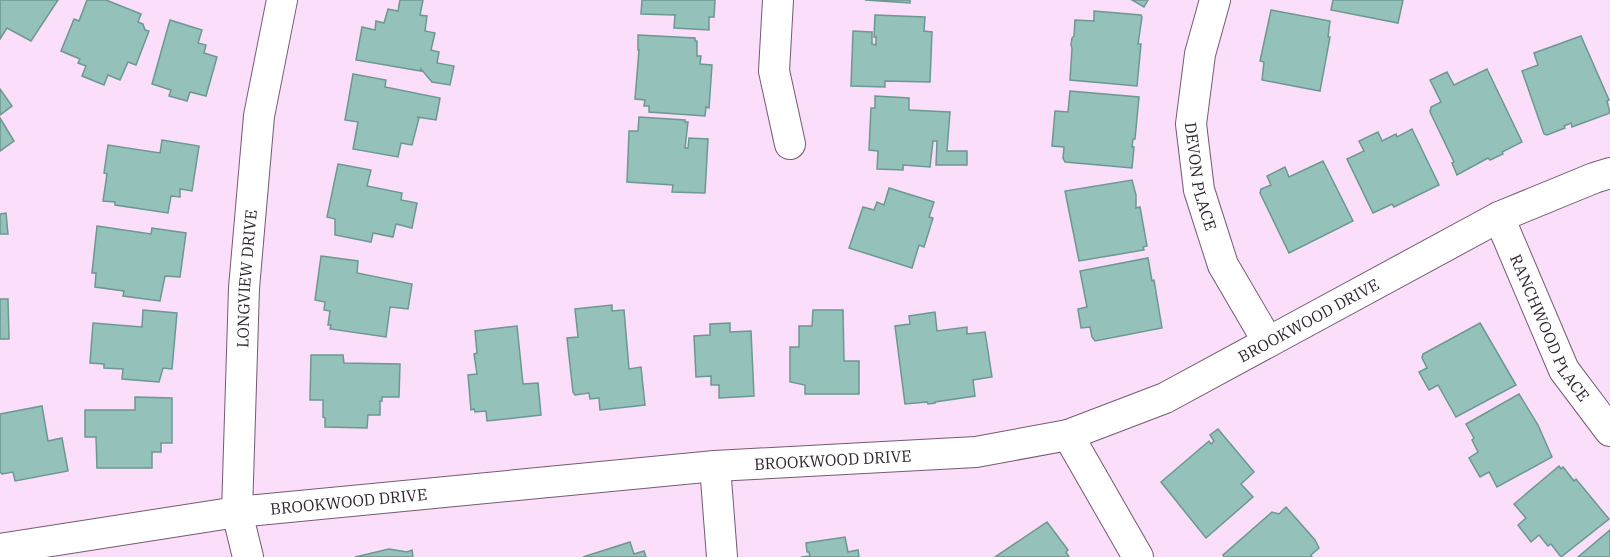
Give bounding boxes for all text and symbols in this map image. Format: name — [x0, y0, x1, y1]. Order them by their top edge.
street label: DEVON PLACE — [1181, 121, 1221, 233]
street label: LONGVIEW DRIVE — [232, 209, 261, 348]
street label: RANCHWOOD PLACE — [1506, 251, 1594, 405]
street label: BROOKWOOD DRIVE — [1234, 274, 1382, 367]
street label: BROOKWOOD DRIVE — [754, 445, 912, 474]
street label: BROOKWOOD DRIVE — [269, 484, 428, 519]

